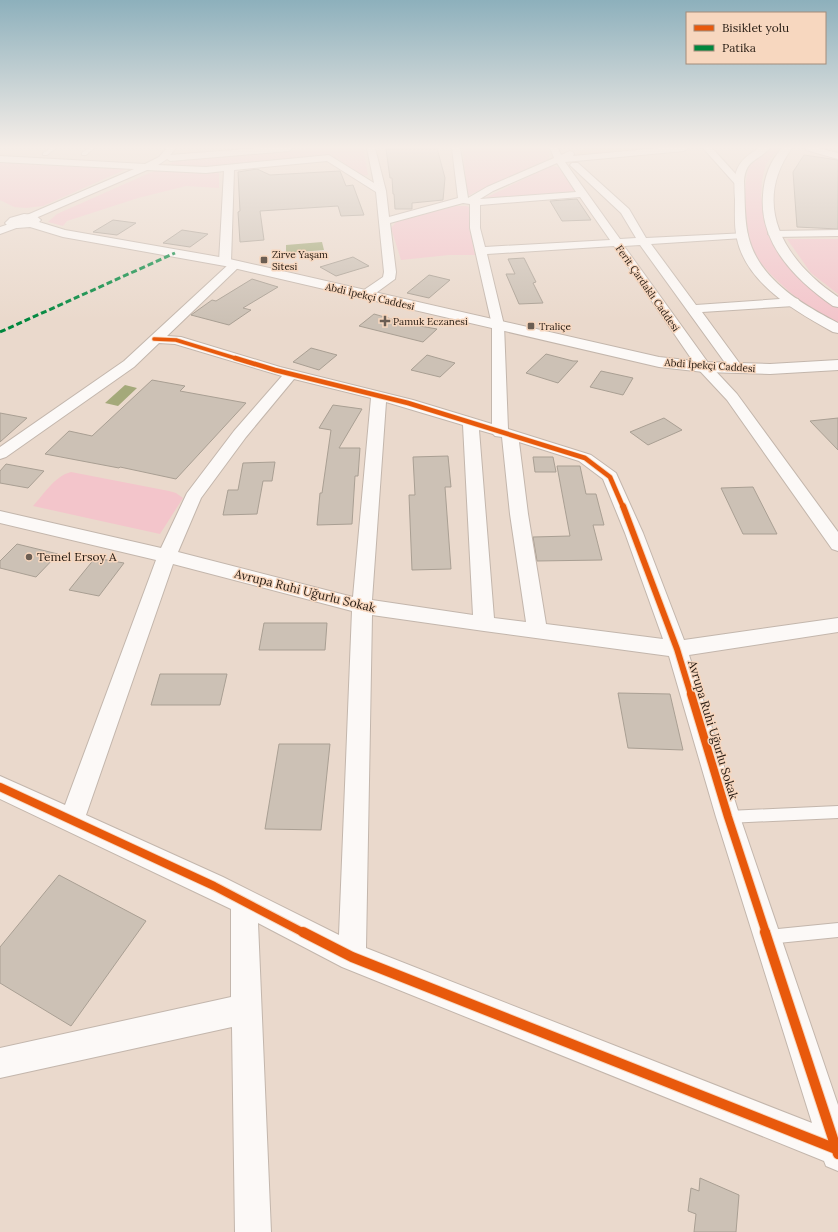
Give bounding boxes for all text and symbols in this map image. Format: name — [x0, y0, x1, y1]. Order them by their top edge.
legend — [686, 12, 826, 64]
text: Bisiklet yolu — [722, 20, 789, 35]
text: Patika — [722, 40, 756, 55]
street label: Ferit Çardaklı Caddesi — [613, 243, 682, 334]
place label: Zirve Yaşam Sitesi — [272, 248, 328, 273]
marker: Zirve Yaşam Sitesi — [259, 255, 269, 265]
street label: Abdi İpekçi Caddesi — [323, 280, 416, 313]
place label: Pamuk Eczanesi — [393, 315, 468, 328]
marker: Pamuk Eczanesi — [380, 316, 390, 326]
place label: Traliçe — [539, 320, 571, 333]
marker: Traliçe — [526, 321, 536, 331]
street label: Abdi İpekçi Caddesi — [663, 356, 756, 375]
place label: Temel Ersoy A — [37, 549, 117, 564]
marker: Temel Ersoy A — [24, 552, 34, 562]
street label: Avrupa Ruhi Uğurlu Sokak — [232, 565, 378, 615]
street label: Avrupa Ruhi Uğurlu Sokak — [685, 657, 742, 802]

